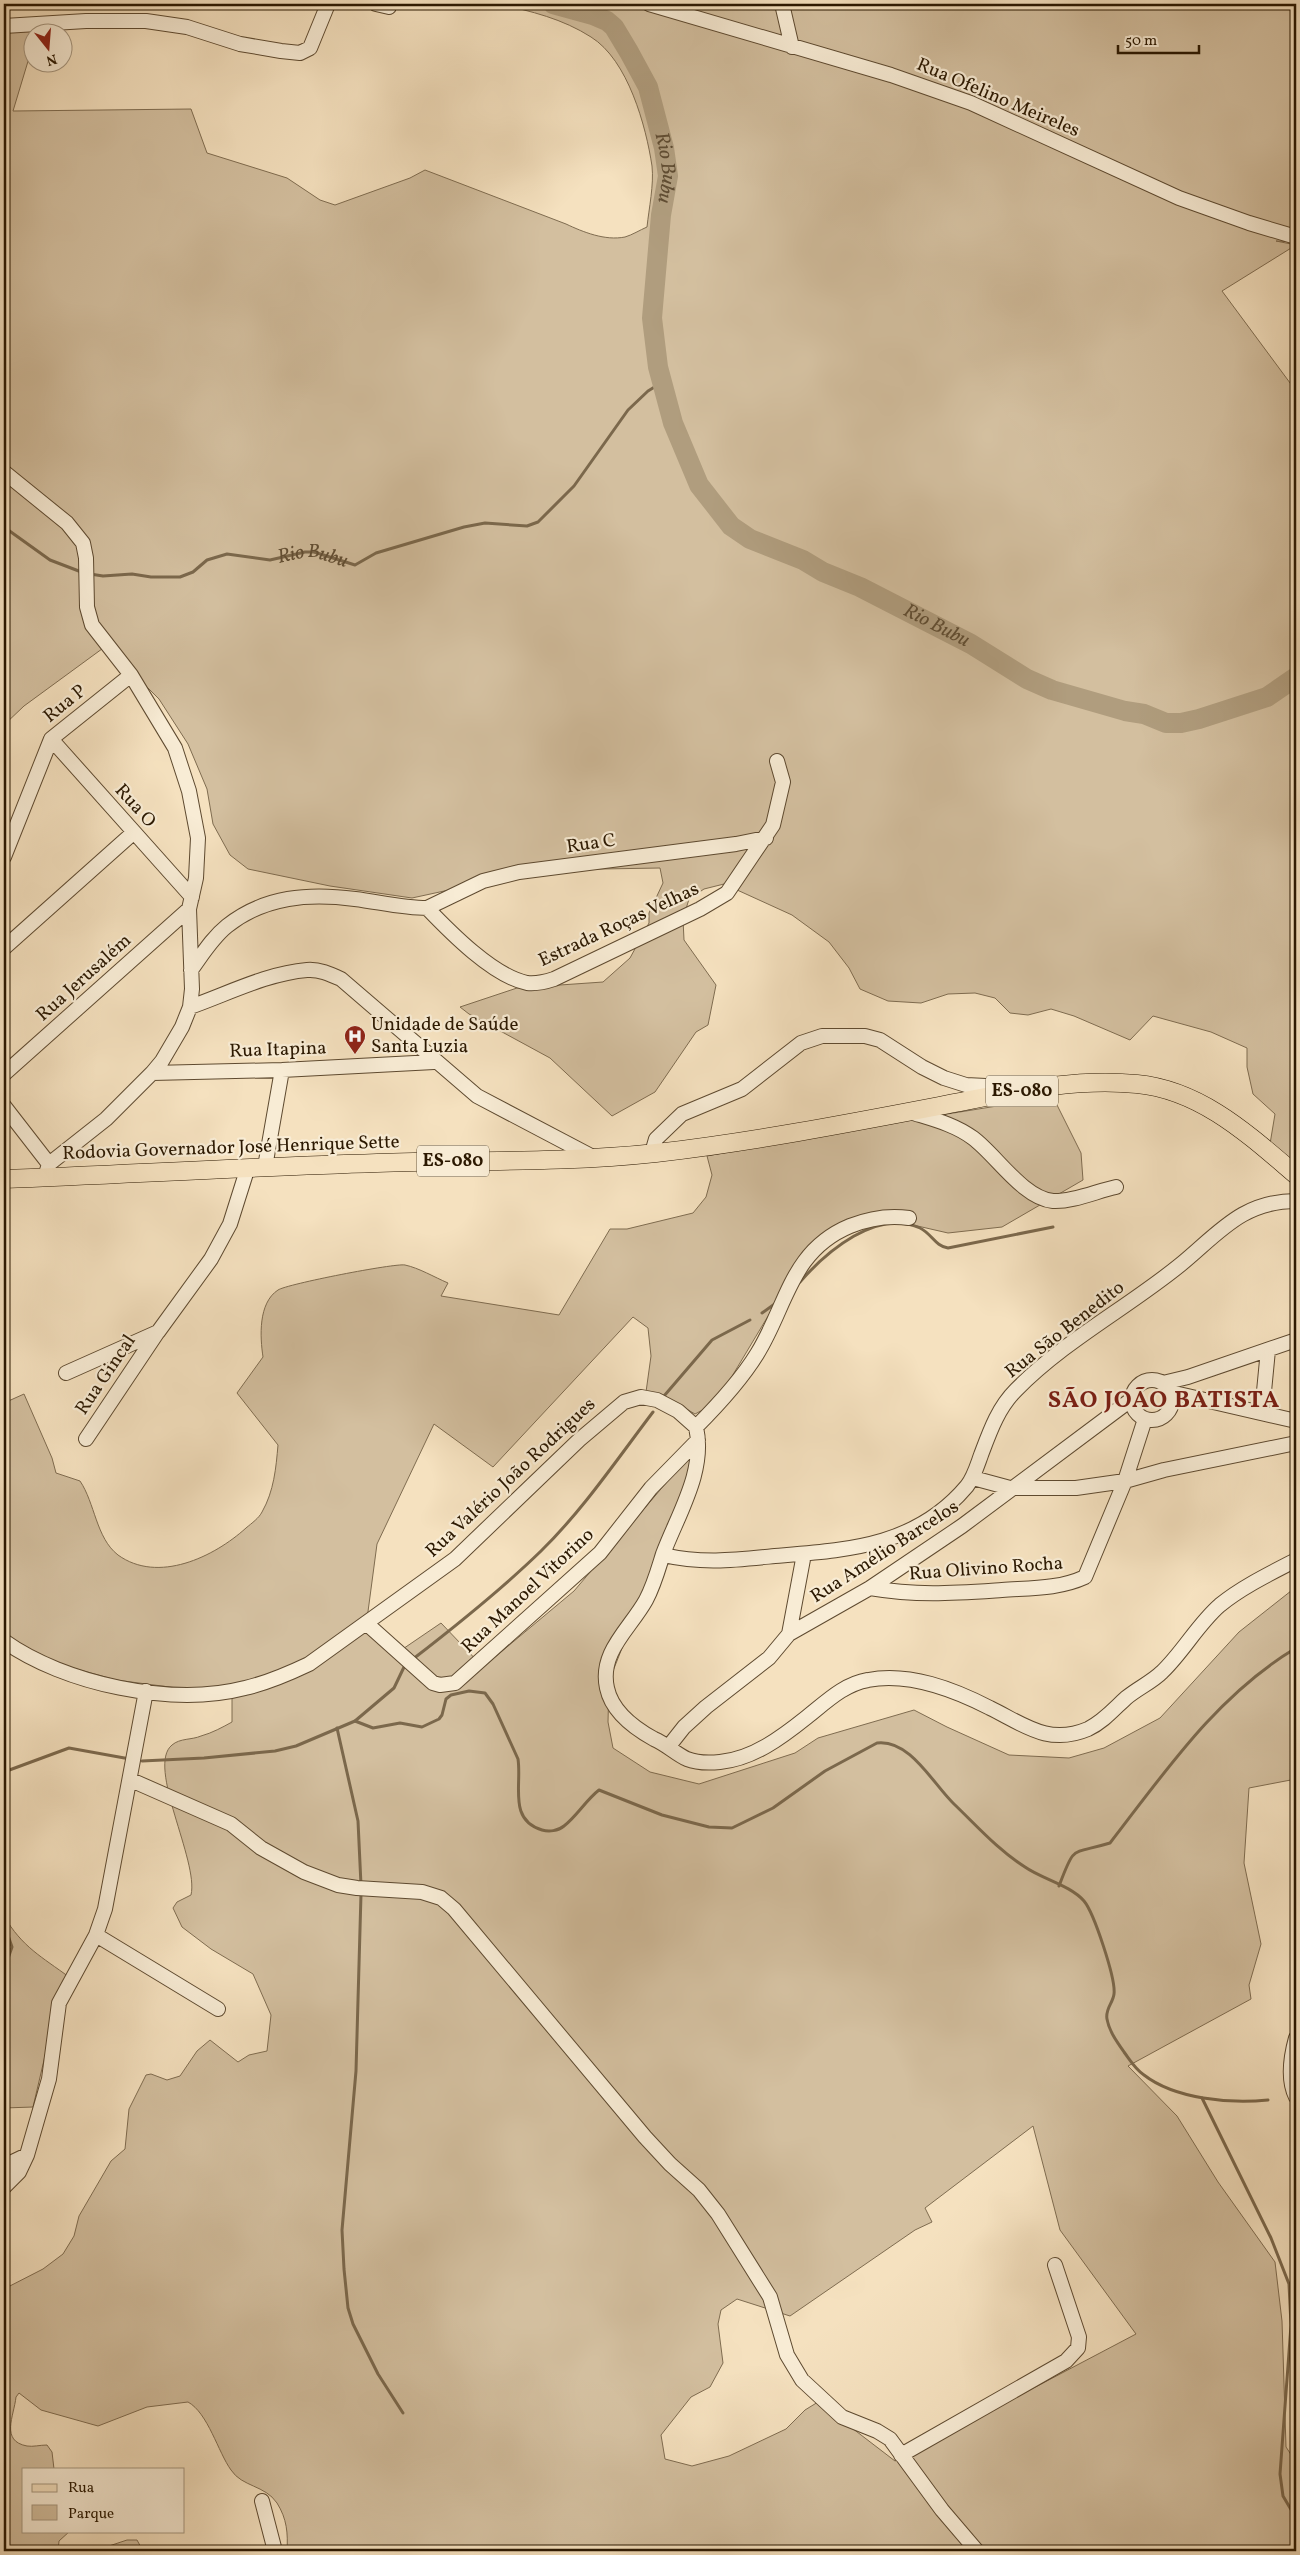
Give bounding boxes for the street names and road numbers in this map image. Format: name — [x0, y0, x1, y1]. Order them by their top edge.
street label: Rua Ofelino Meireles — [912, 52, 1084, 144]
street label: Rua P — [38, 679, 92, 729]
street label: Rua O — [108, 778, 162, 834]
street label: Rua C — [565, 828, 617, 860]
street label: Estrada Roças Velhas — [534, 876, 704, 974]
street label: Rua Jerusalém — [31, 928, 137, 1028]
street label: Rua Itapina — [229, 1035, 327, 1065]
road number: ES-080 — [986, 1076, 1058, 1106]
street label: Rodovia Governador José Henrique Sette — [62, 1129, 400, 1167]
road number: ES-080 — [417, 1146, 489, 1176]
street label: Rua São Benedito — [1000, 1275, 1130, 1385]
street label: Rua Gincal — [70, 1330, 143, 1420]
street label: Rua Valério João Rodrigues — [420, 1392, 602, 1564]
street label: Rua Amélio Barcelos — [806, 1494, 964, 1610]
street label: Rua Manoel Vitorino — [456, 1522, 600, 1660]
street label: Rua Olivino Rocha — [908, 1551, 1064, 1587]

